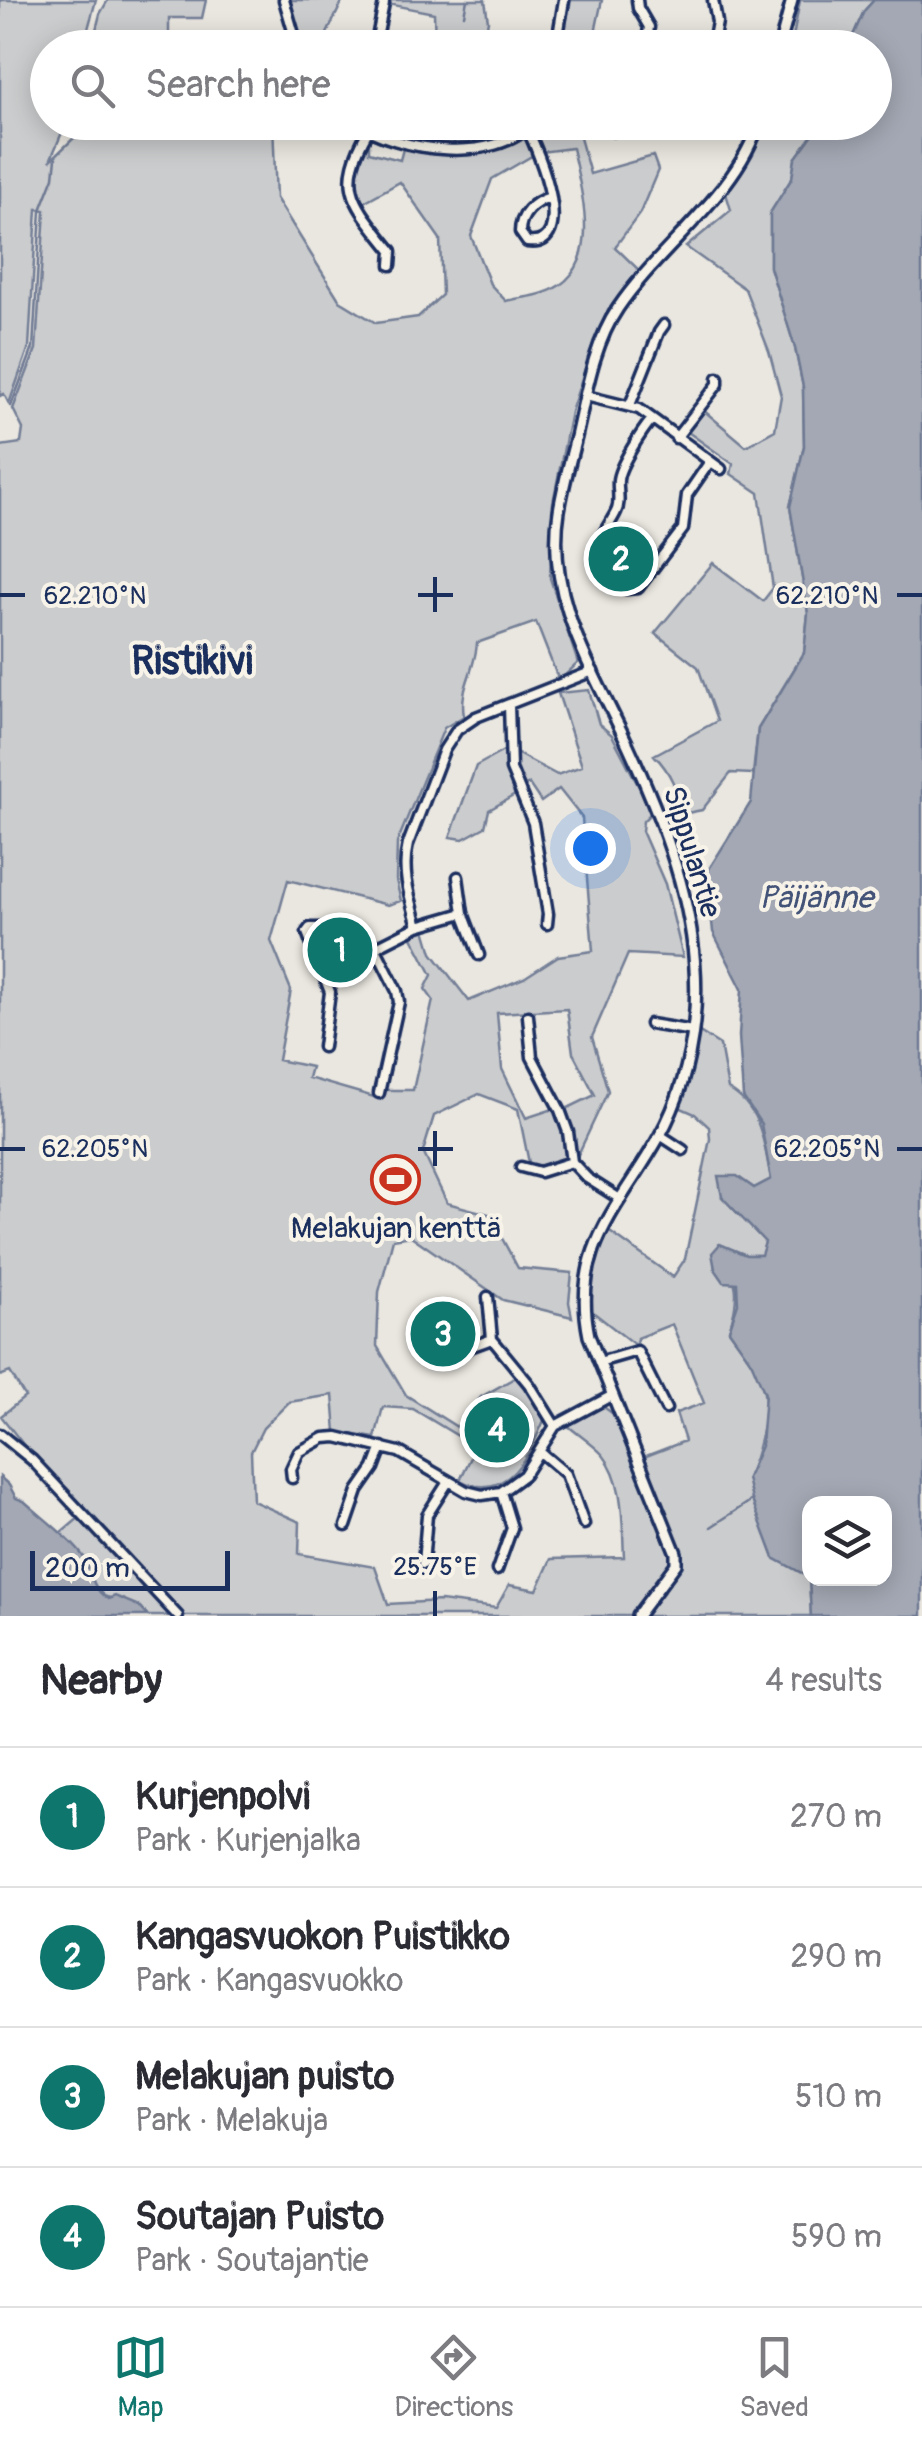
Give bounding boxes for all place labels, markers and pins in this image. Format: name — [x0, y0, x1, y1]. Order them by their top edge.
pin: 2 — [588, 522, 654, 596]
pin: 1 — [308, 912, 372, 988]
sports icon: Melakujan kenttä — [370, 1153, 422, 1205]
place label: Melakujan kenttä — [291, 1210, 501, 1247]
pin: 3 — [410, 1296, 476, 1372]
pin: 4 — [464, 1392, 530, 1468]

